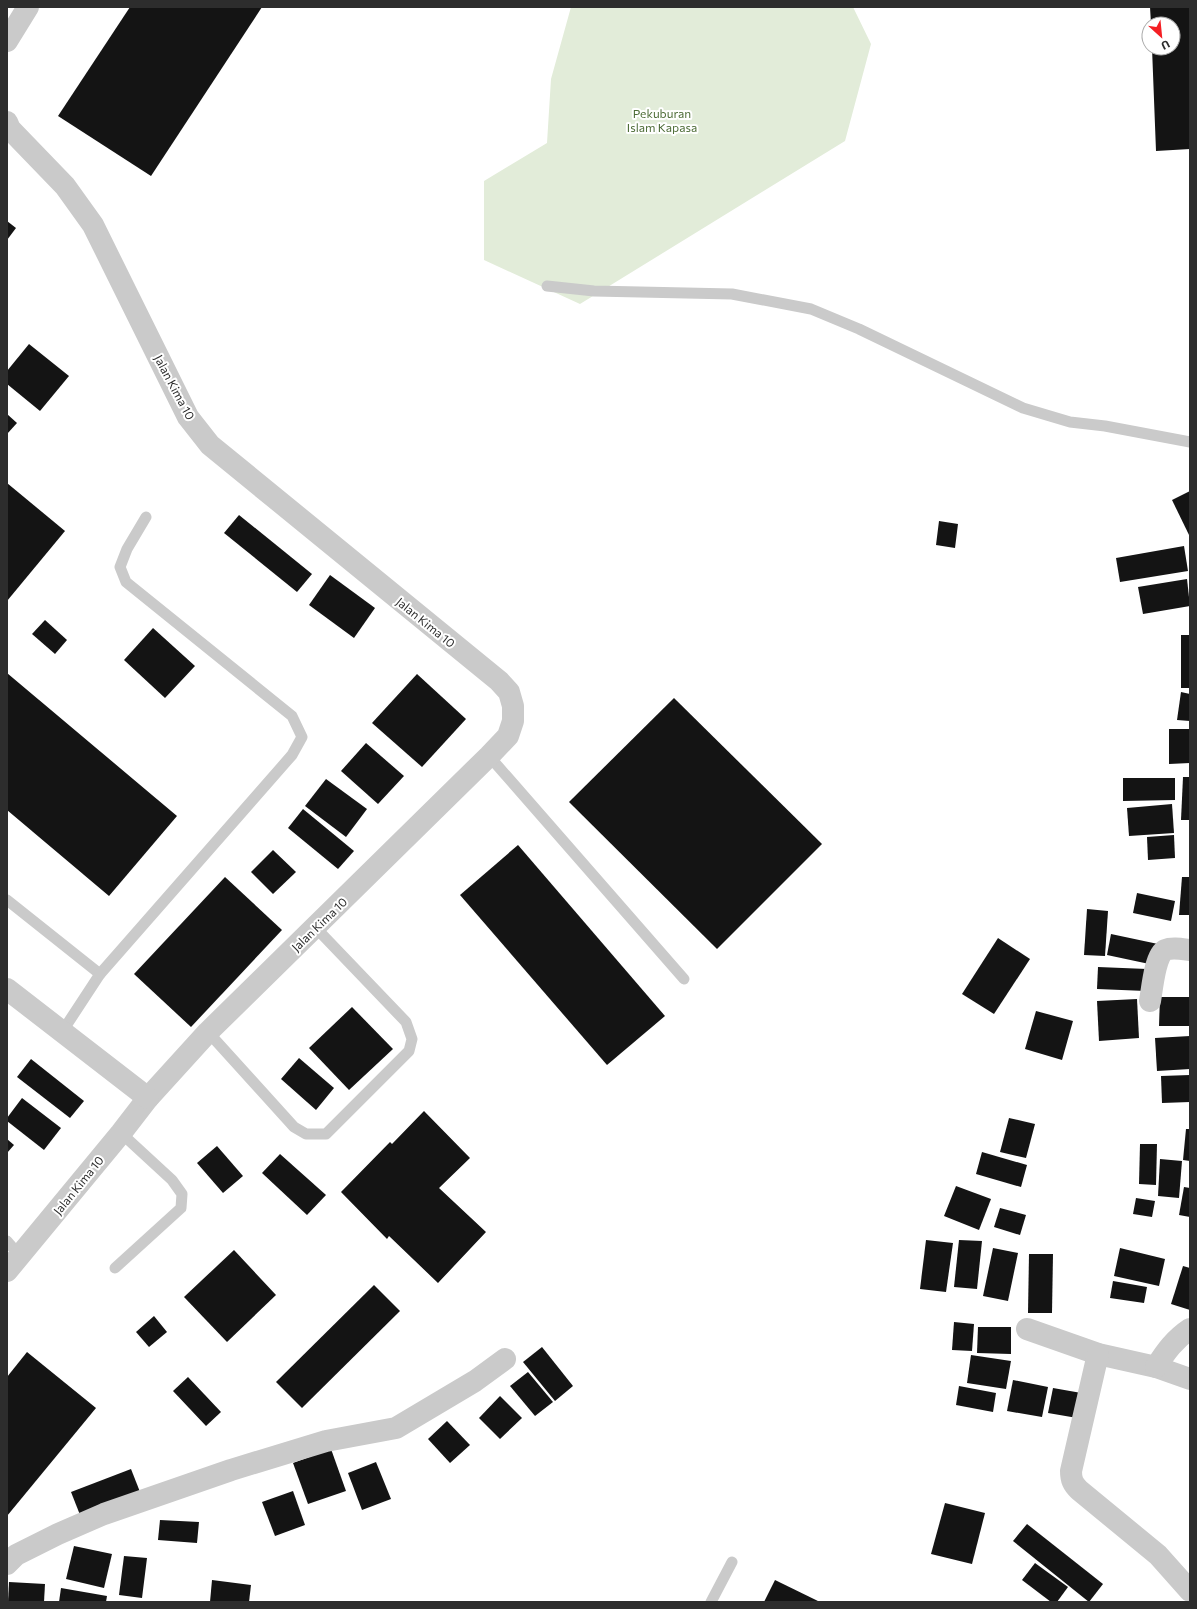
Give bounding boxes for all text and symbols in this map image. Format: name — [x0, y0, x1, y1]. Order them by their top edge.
north arrow — [1141, 16, 1181, 56]
text: U — [1159, 38, 1172, 53]
park label: Pekuburan Islam Kapasa — [627, 106, 697, 134]
street label: Jalan Kima 10 — [151, 352, 198, 422]
street label: Jalan Kima 10 — [393, 594, 458, 651]
street label: Jalan Kima 10 — [288, 894, 350, 955]
street label: Jalan Kima 10 — [50, 1153, 107, 1218]

